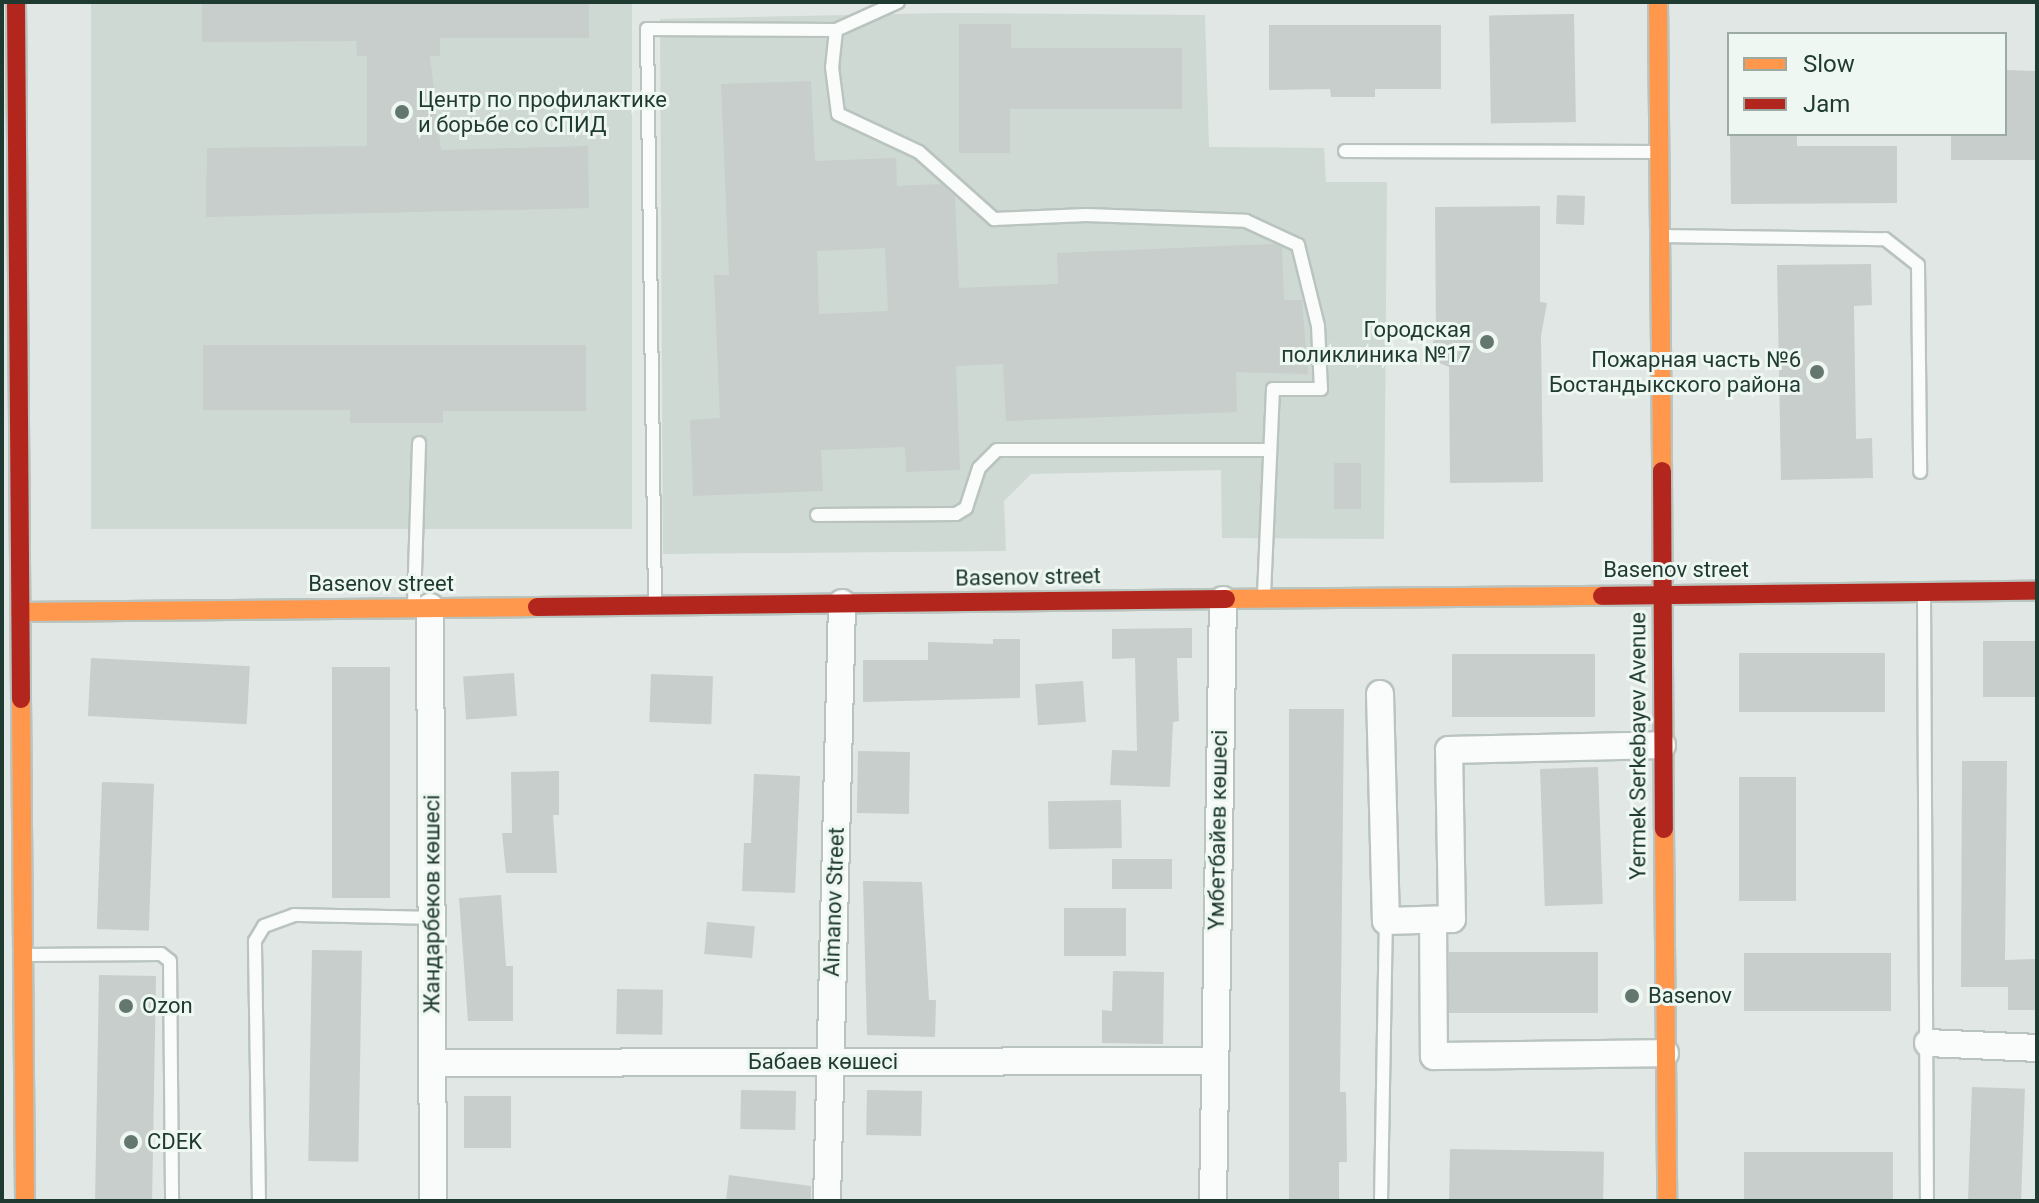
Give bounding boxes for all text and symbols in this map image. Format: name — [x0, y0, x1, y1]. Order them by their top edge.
legend — [1727, 32, 2007, 136]
text: Slow — [1803, 50, 1855, 78]
place label: Центр по профилактике и борьбе со СПИД — [418, 86, 667, 138]
text: Jam — [1803, 90, 1850, 118]
marker: Центр по профилактике и борьбе со СПИД — [393, 103, 411, 121]
place label: Городская поликлиника №17 — [1281, 316, 1471, 368]
marker: Городская поликлиника №17 — [1478, 333, 1496, 351]
place label: Пожарная часть №6 Бостандыкского района — [1549, 346, 1801, 398]
marker: Пожарная часть №6 Бостандыкского района — [1808, 363, 1826, 381]
street label: Basenov street — [1603, 557, 1749, 583]
street label: Basenov street — [955, 563, 1101, 591]
street label: Basenov street — [308, 571, 454, 597]
street label: Yermek Serkebayev Avenue — [1625, 612, 1651, 880]
street label: Үмбетбайев көшесі — [1203, 730, 1233, 930]
street label: Жандарбеков көшесі — [419, 795, 445, 1013]
street label: Aimanov Street — [818, 827, 850, 977]
place label: Basenov — [1648, 983, 1732, 1009]
marker: Basenov — [1623, 987, 1641, 1005]
place label: Ozon — [142, 993, 193, 1019]
marker: Ozon — [117, 997, 135, 1015]
street label: Бабаев көшесі — [748, 1049, 898, 1075]
place label: CDEK — [147, 1129, 202, 1155]
marker: CDEK — [122, 1133, 140, 1151]

